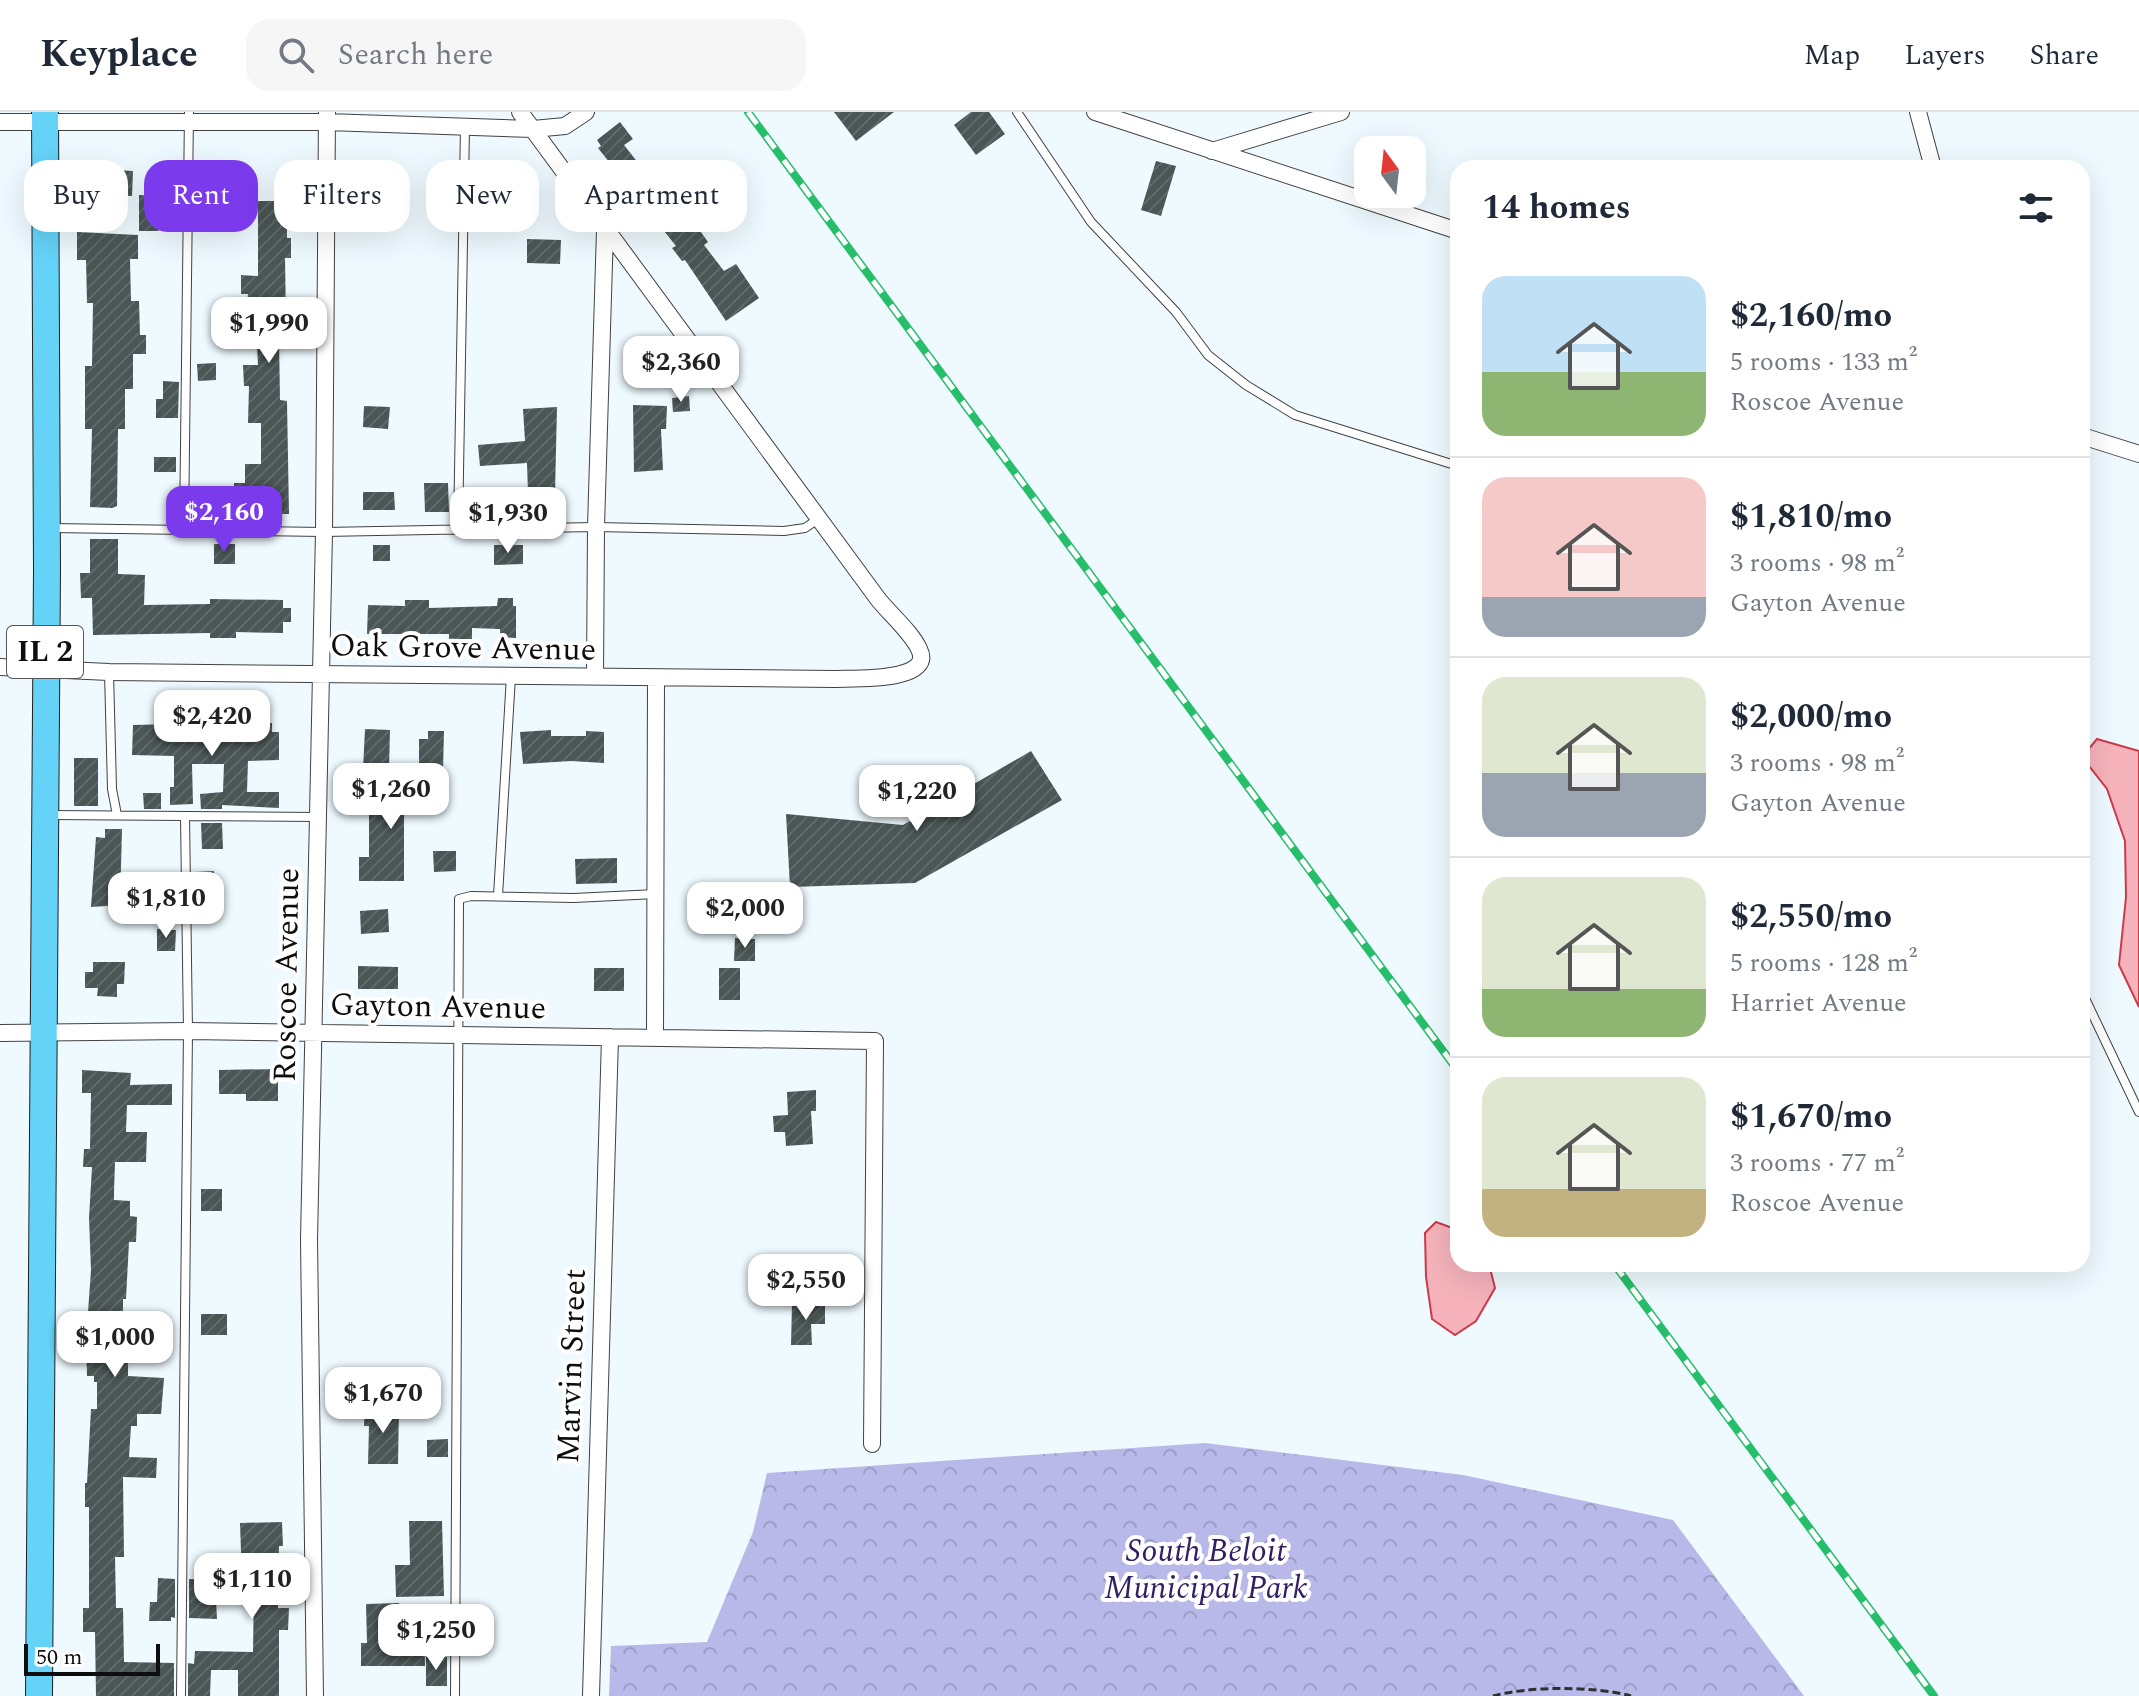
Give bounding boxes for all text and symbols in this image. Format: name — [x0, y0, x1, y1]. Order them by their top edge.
search box — [246, 19, 806, 91]
text: Keyplace — [40, 26, 198, 84]
text: Search here — [338, 32, 493, 78]
icon: search — [274, 33, 318, 77]
text: Map — [1804, 34, 1860, 77]
text: Layers — [1904, 34, 1986, 77]
text: Share — [2030, 34, 2099, 77]
north arrow — [1354, 136, 1426, 208]
map controls — [1354, 136, 1426, 208]
chip: Buy — [24, 160, 128, 232]
chip: Rent — [144, 160, 258, 232]
chip: Filters — [274, 160, 410, 232]
chip: New — [426, 160, 539, 232]
chip: Apartment — [555, 160, 747, 232]
text: 14 homes — [1482, 182, 1631, 234]
icon: filters — [2014, 186, 2058, 230]
text: $2,160/mo — [1730, 290, 1892, 342]
pin: $1,990 — [204, 297, 334, 365]
text: $1,990 — [229, 303, 309, 343]
icon: home — [1546, 308, 1642, 404]
pin: $2,360 — [616, 336, 746, 404]
text: $2,360 — [641, 342, 721, 382]
text: 5 rooms · 133 m² — [1730, 342, 1917, 382]
text: Roscoe Avenue — [1730, 382, 1904, 422]
pin: $2,160 — [159, 486, 289, 554]
pin: $1,930 — [443, 487, 573, 555]
text: $1,810/mo — [1730, 491, 1892, 543]
text: $2,160 — [184, 492, 264, 532]
text: $1,930 — [468, 493, 548, 533]
icon: home — [1546, 509, 1642, 605]
text: 3 rooms · 98 m² — [1730, 543, 1904, 583]
text: Gayton Avenue — [1730, 583, 1906, 623]
street label: Oak Grove Avenue — [329, 621, 597, 675]
road number: IL 2 — [7, 626, 83, 678]
pin: $2,420 — [147, 690, 277, 758]
text: $2,000/mo — [1730, 691, 1892, 743]
text: $2,420 — [172, 696, 252, 736]
icon: home — [1546, 709, 1642, 805]
text: 3 rooms · 98 m² — [1730, 743, 1904, 783]
pin: $1,260 — [326, 763, 456, 831]
pin: $1,220 — [852, 765, 982, 833]
text: $1,260 — [351, 769, 431, 809]
text: $1,220 — [877, 771, 957, 811]
text: Gayton Avenue — [1730, 783, 1906, 823]
street label: Roscoe Avenue — [261, 868, 313, 1082]
pin: $1,810 — [101, 872, 231, 940]
text: $1,810 — [126, 878, 206, 918]
pin: $2,000 — [680, 882, 810, 950]
text: $2,000 — [705, 888, 785, 928]
text: $2,550/mo — [1730, 891, 1892, 943]
icon: home — [1546, 909, 1642, 1005]
text: 5 rooms · 128 m² — [1730, 943, 1917, 983]
street label: Gayton Avenue — [329, 981, 547, 1033]
text: Harriet Avenue — [1730, 983, 1907, 1023]
text: $1,670/mo — [1730, 1091, 1892, 1143]
icon: home — [1546, 1109, 1642, 1205]
text: 3 rooms · 77 m² — [1730, 1143, 1904, 1183]
text: Roscoe Avenue — [1730, 1183, 1904, 1223]
pin: $2,550 — [741, 1254, 871, 1322]
text: $2,550 — [766, 1260, 846, 1300]
street label: Marvin Street — [544, 1268, 600, 1464]
pin: $1,000 — [50, 1311, 180, 1379]
text: $1,000 — [75, 1317, 155, 1357]
pin: $1,670 — [318, 1367, 448, 1435]
text: $1,670 — [343, 1373, 423, 1413]
park label: South Beloit Municipal Park — [1104, 1527, 1308, 1613]
pin: $1,110 — [187, 1553, 317, 1621]
text: $1,110 — [212, 1559, 292, 1599]
pin: $1,250 — [371, 1604, 501, 1672]
text: $1,250 — [396, 1610, 476, 1650]
scale bar — [24, 1640, 160, 1676]
text: 50 m — [36, 1641, 82, 1674]

